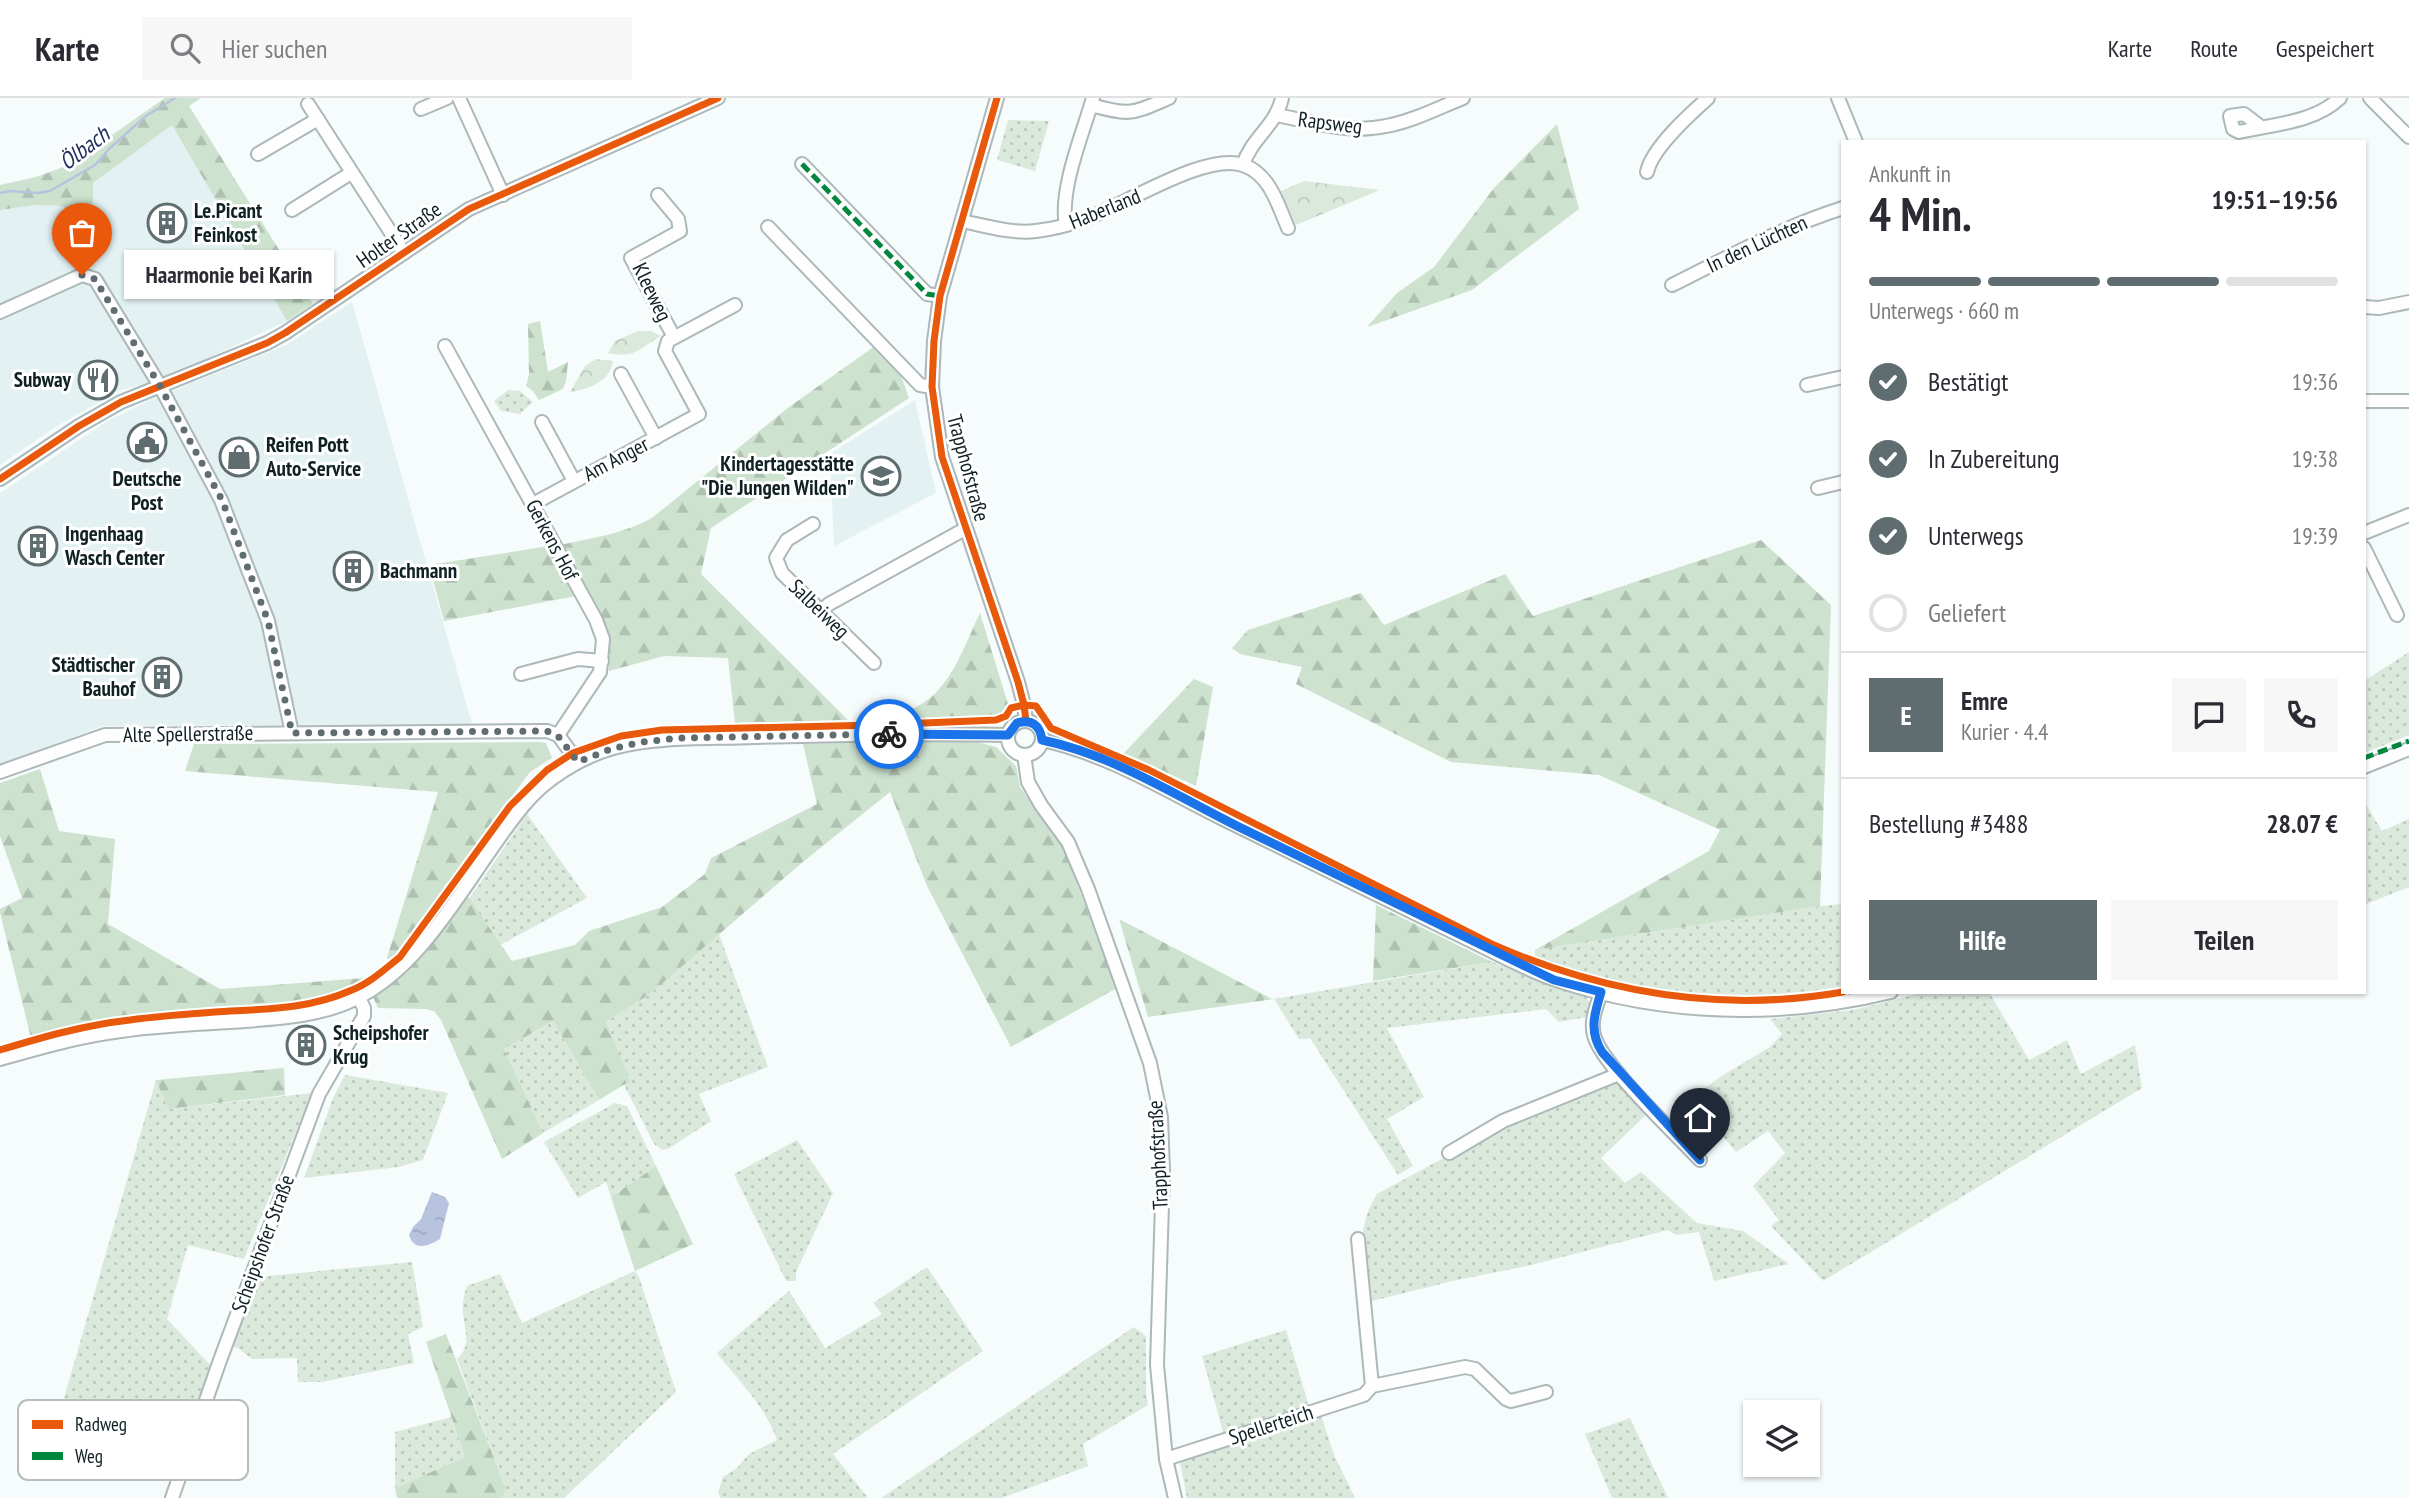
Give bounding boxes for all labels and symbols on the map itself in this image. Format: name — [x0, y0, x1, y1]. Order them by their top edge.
street label: Rapsweg — [1296, 105, 1364, 140]
water label: Ölbach — [53, 118, 116, 176]
street label: Haberland — [1065, 182, 1145, 235]
street label: Holter Straße — [351, 196, 446, 274]
place label: Le.Picant Feinkost — [194, 197, 262, 248]
building icon: Le.Picant Feinkost — [146, 202, 188, 244]
pin — [52, 203, 112, 275]
street label: In den Lüchten — [1702, 208, 1811, 279]
callout: Haarmonie bei Karin — [124, 250, 334, 300]
street label: Kleeweg — [627, 258, 678, 326]
restaurant icon: Subway — [77, 359, 119, 401]
place label: Subway — [14, 366, 72, 393]
street label: Trapphofstraße — [941, 411, 996, 524]
public building icon: Deutsche Post — [126, 421, 168, 463]
street label: Am Anger — [578, 430, 653, 487]
place label: Reifen Pott Auto-Service — [265, 431, 361, 482]
shop icon: Reifen Pott Auto-Service — [218, 436, 260, 478]
place label: Kindertagesstätte "Die Jungen Wilden" — [701, 450, 854, 501]
school or university icon: Kindertagesstätte "Die Jungen Wilden" — [860, 455, 902, 497]
place label: Deutsche Post — [113, 465, 181, 516]
street label: Gerkens Hof — [520, 495, 585, 585]
place label: Ingenhaag Wasch Center — [64, 520, 166, 571]
building icon: Ingenhaag Wasch Center — [17, 525, 59, 567]
building icon: Bachmann — [332, 550, 374, 592]
place label: Bachmann — [380, 557, 457, 584]
street label: Salbeiweg — [783, 573, 855, 644]
place label: Städtischer Bauhof — [52, 651, 136, 702]
building icon: Städtischer Bauhof — [141, 656, 183, 698]
courier — [854, 699, 924, 769]
street label: Alte Spellerstraße — [123, 719, 253, 748]
place label: Scheipshofer Krug — [333, 1019, 430, 1070]
building icon: Scheipshofer Krug — [285, 1024, 327, 1066]
pin — [1670, 1088, 1730, 1160]
street label: Trapphofstraße — [1141, 1100, 1174, 1210]
street label: Scheipshofer Straße — [225, 1171, 300, 1317]
street label: Spellerteich — [1225, 1398, 1316, 1451]
legend — [18, 1400, 248, 1480]
text: Radweg — [75, 1412, 127, 1436]
text: Weg — [75, 1444, 103, 1468]

